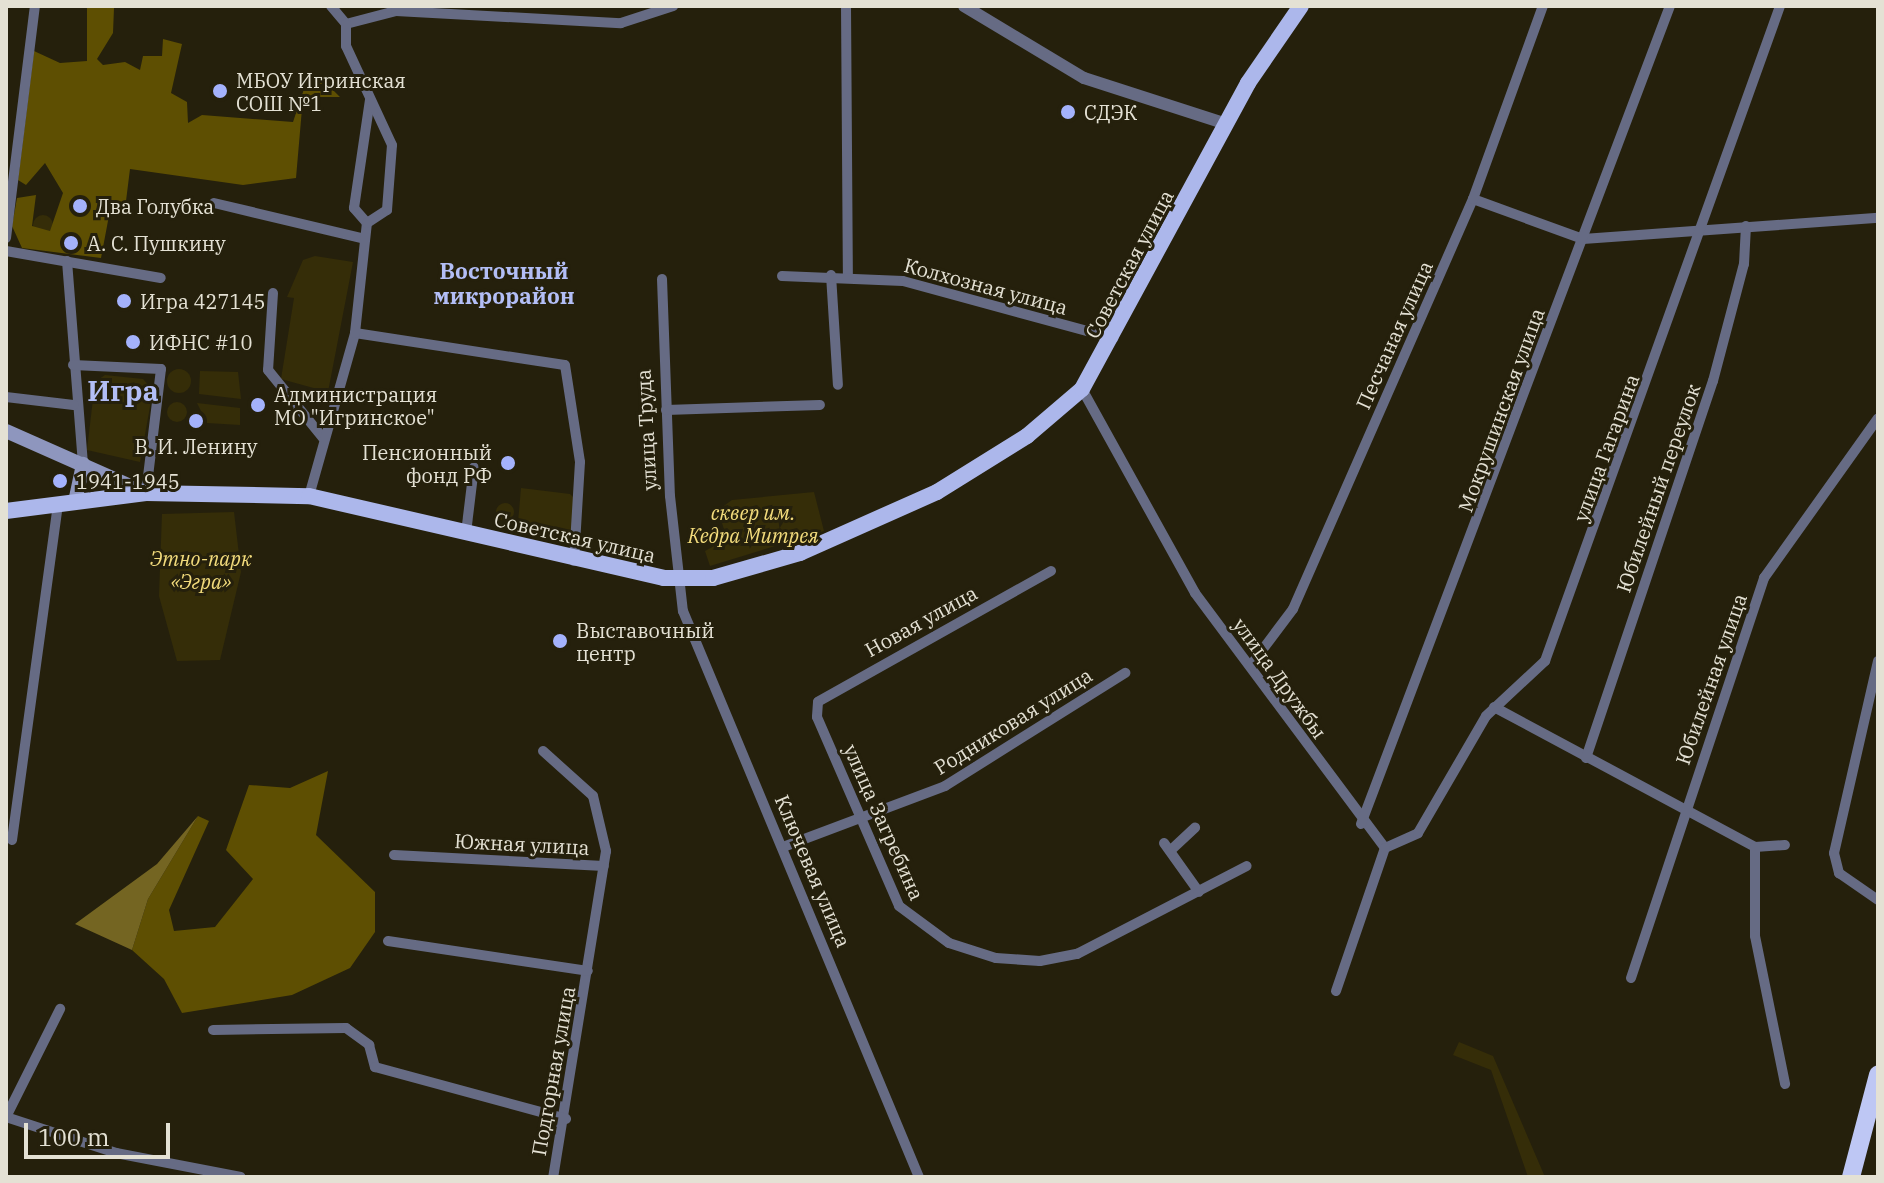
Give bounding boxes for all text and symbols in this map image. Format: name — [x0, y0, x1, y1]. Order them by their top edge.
place label: МБОУ Игринская СОШ №1 — [236, 68, 406, 115]
marker: МБОУ Игринская СОШ №1 — [211, 82, 229, 100]
place label: СДЭК — [1084, 100, 1137, 124]
marker: СДЭК — [1059, 103, 1077, 121]
street label: Советская улица — [1080, 186, 1178, 342]
place label: Два Голубка — [96, 194, 214, 218]
marker: Два Голубка — [71, 197, 89, 215]
place label: А. С. Пушкину — [87, 231, 226, 255]
marker: А. С. Пушкину — [62, 234, 80, 252]
street label: Колхозная улица — [902, 253, 1070, 319]
district label: Восточный микрорайон — [433, 257, 575, 308]
street label: Песчаная улица — [1351, 257, 1437, 413]
place label: Игра 427145 — [140, 289, 266, 313]
marker: Игра 427145 — [115, 292, 133, 310]
street label: Мокрушинская улица — [1453, 305, 1549, 515]
place label: ИФНС #10 — [149, 330, 253, 354]
marker: ИФНС #10 — [124, 333, 142, 351]
street label: улица Труда — [631, 369, 661, 491]
street label: улица Гагарина — [1568, 371, 1644, 525]
district label: Игра — [87, 374, 159, 408]
street label: Юбилейный переулок — [1611, 381, 1705, 595]
place label: Администрация МО "Игринское" — [274, 382, 437, 429]
marker: Администрация МО "Игринское" — [249, 396, 267, 414]
marker: В. И. Ленину — [187, 412, 205, 430]
place label: В. И. Ленину — [134, 434, 258, 458]
place label: Пенсионный фонд РФ — [362, 440, 492, 487]
marker: Пенсионный фонд РФ — [499, 454, 517, 472]
place label: 1941-1945 — [76, 469, 180, 493]
marker: 1941-1945 — [51, 472, 69, 490]
park label: сквер им. Кедра Митрея — [688, 501, 818, 548]
street label: Советская улица — [492, 507, 658, 567]
park label: Этно-парк «Эгра» — [150, 546, 252, 593]
street label: Новая улица — [861, 580, 981, 662]
street label: Юбилейная улица — [1670, 590, 1752, 768]
street label: улица Дружбы — [1228, 613, 1332, 743]
place label: Выставочный центр — [576, 618, 715, 665]
marker: Выставочный центр — [551, 632, 569, 650]
street label: Родниковая улица — [929, 663, 1097, 779]
street label: улица Загребина — [839, 740, 929, 904]
street label: Ключевая улица — [770, 791, 856, 951]
street label: Южная улица — [454, 828, 590, 860]
street label: Подгорная улица — [526, 984, 580, 1158]
scale bar — [28, 1107, 174, 1157]
text: 100 m — [38, 1121, 110, 1153]

